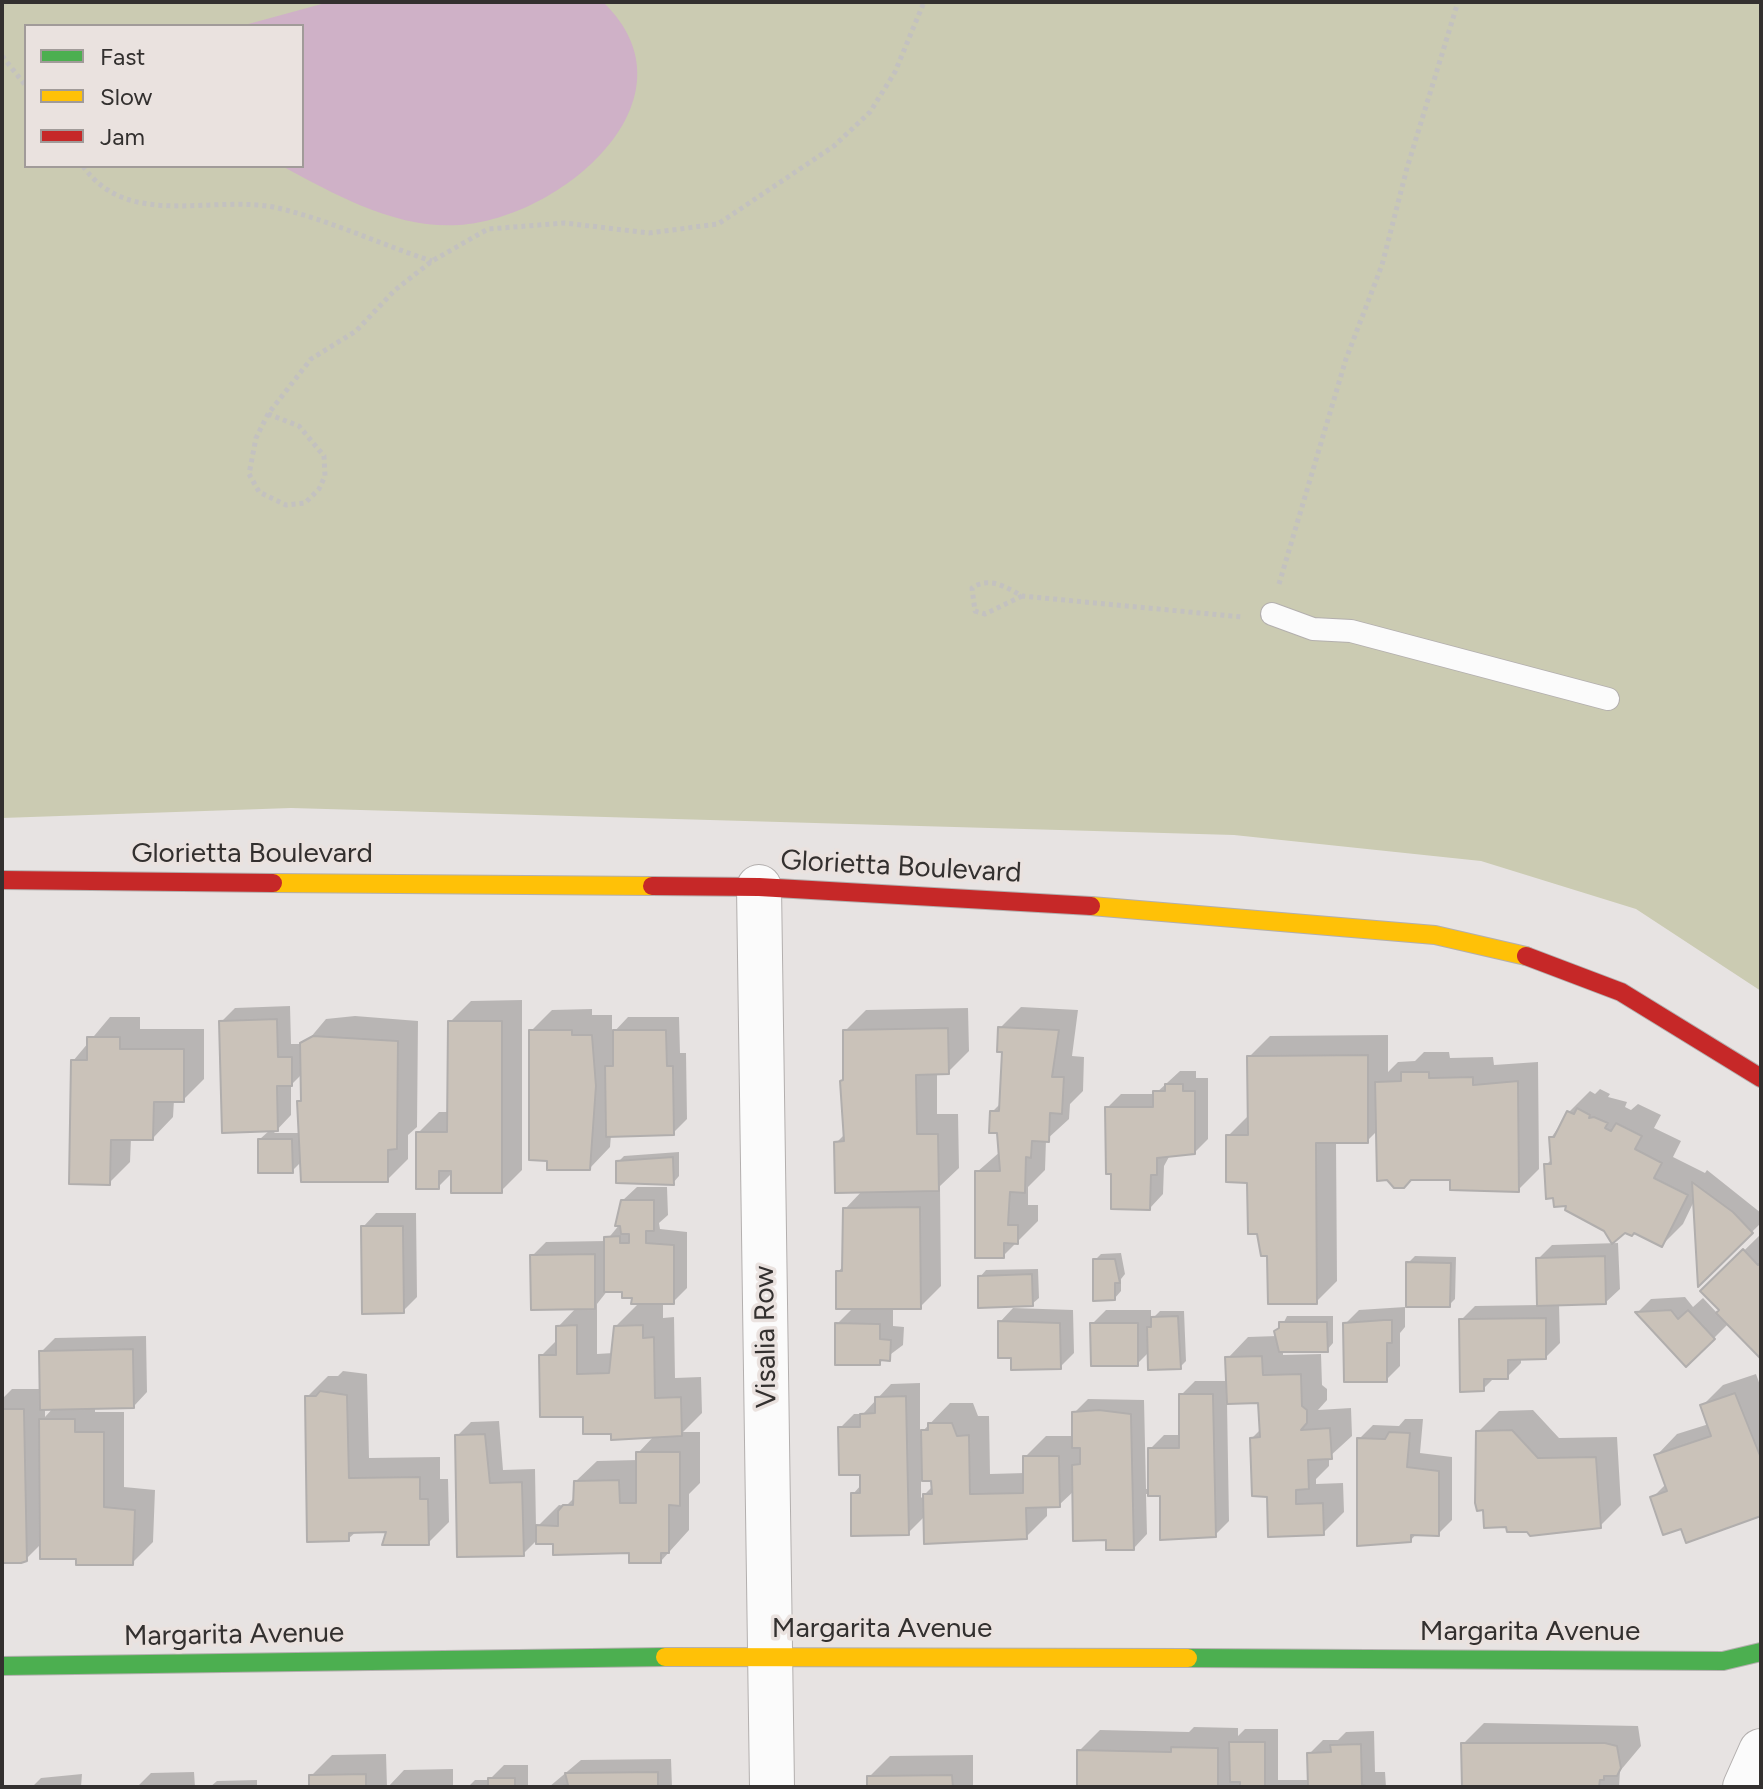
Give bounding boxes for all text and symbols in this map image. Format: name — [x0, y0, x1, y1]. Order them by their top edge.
legend — [24, 24, 304, 168]
text: Fast — [100, 42, 145, 71]
text: Slow — [100, 82, 152, 111]
text: Jam — [100, 122, 145, 151]
street label: Glorietta Boulevard — [131, 837, 373, 871]
street label: Glorietta Boulevard — [779, 844, 1023, 890]
street label: Visalia Row — [748, 1266, 784, 1408]
street label: Margarita Avenue — [772, 1612, 992, 1646]
street label: Margarita Avenue — [1420, 1615, 1640, 1649]
street label: Margarita Avenue — [123, 1616, 345, 1654]

